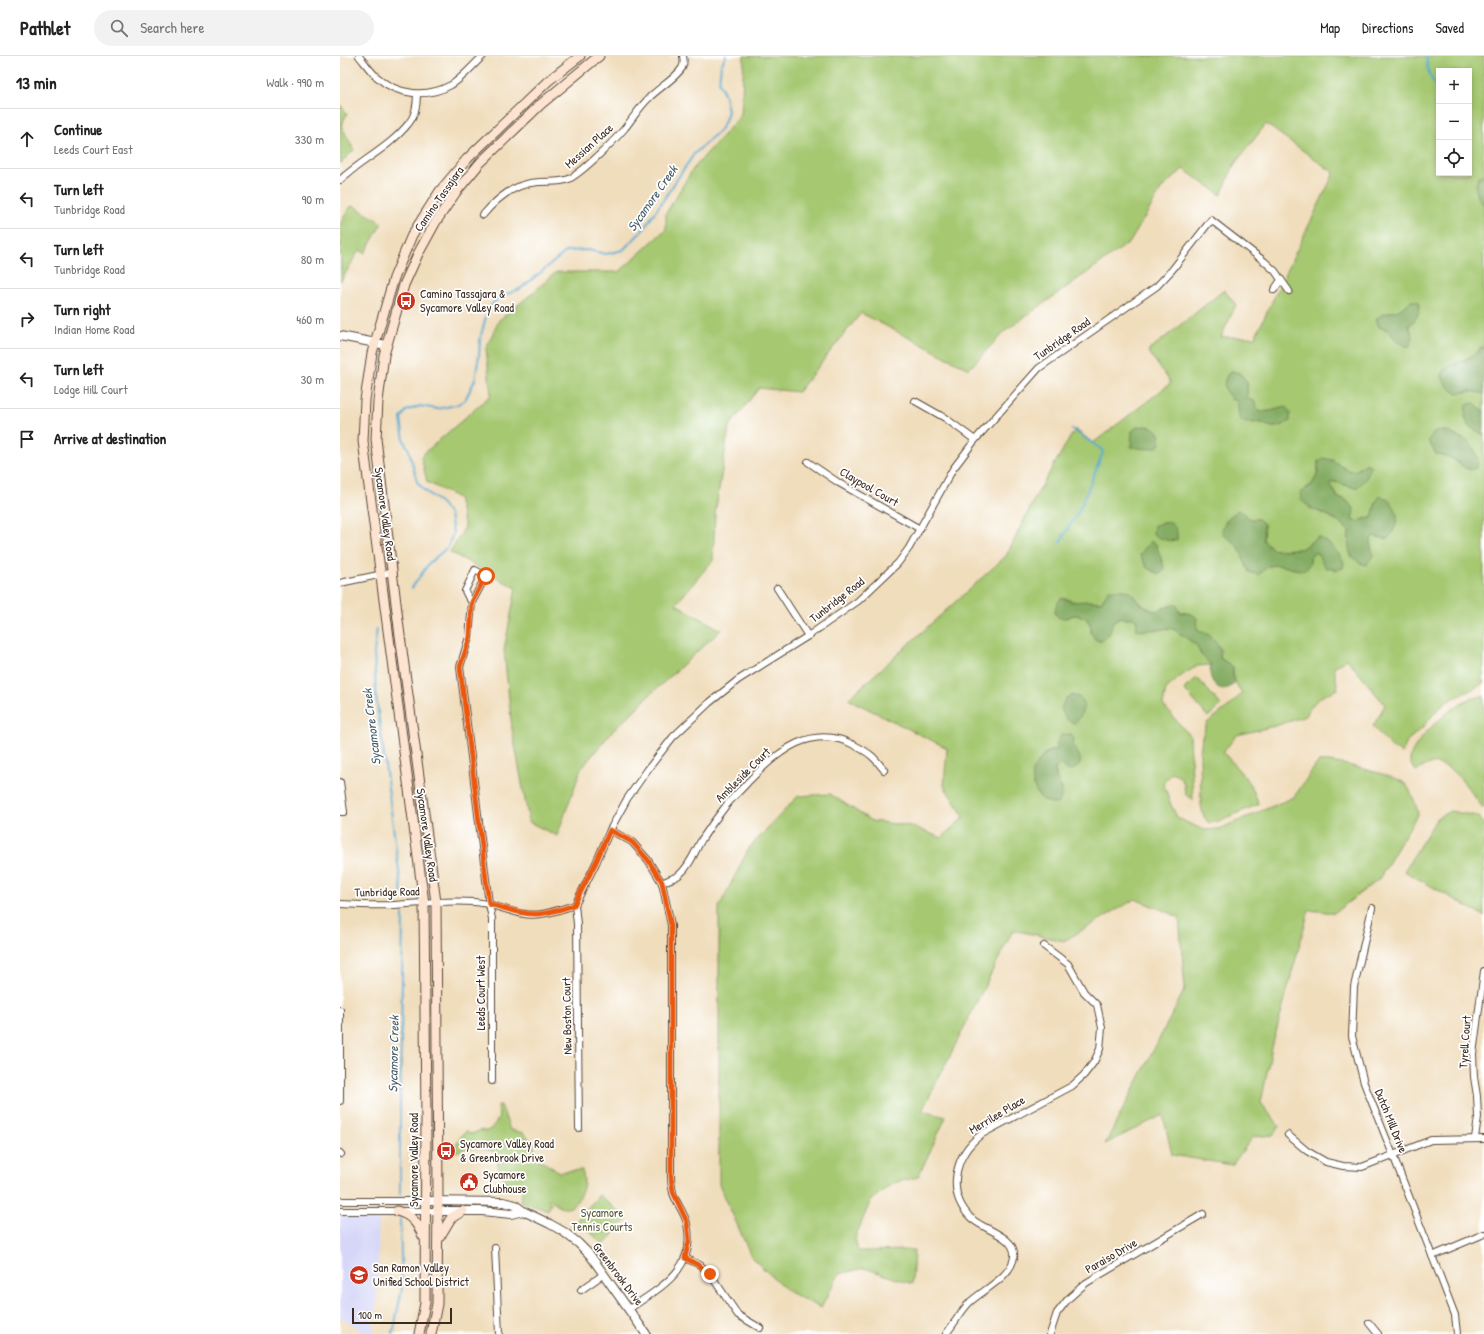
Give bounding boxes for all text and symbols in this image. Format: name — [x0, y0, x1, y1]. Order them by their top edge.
search box — [94, 10, 374, 46]
text: Pathlet — [20, 15, 70, 41]
icon: search — [108, 17, 130, 39]
text: Search here — [140, 17, 204, 38]
text: Map — [1320, 18, 1340, 37]
text: Directions — [1362, 18, 1413, 37]
text: Saved — [1435, 18, 1464, 37]
map controls — [1436, 68, 1472, 176]
button: + — [1436, 68, 1472, 104]
text: 13 min — [16, 71, 57, 94]
text: Walk · 990 m — [266, 73, 324, 91]
button: − — [1436, 104, 1472, 140]
text: Continue — [54, 119, 102, 140]
street label: Messian Place — [561, 119, 617, 172]
icon: ahead — [16, 128, 38, 150]
text: 330 m — [295, 130, 324, 148]
text: Leeds Court East — [54, 140, 133, 158]
button: locate — [1436, 140, 1472, 176]
water label: Sycamore Creek — [623, 160, 682, 235]
street label: Camino Tassajara — [410, 162, 468, 235]
text: Turn left — [54, 179, 104, 200]
icon: left — [16, 188, 38, 210]
text: 90 m — [302, 190, 324, 208]
text: Tunbridge Road — [54, 200, 125, 218]
text: Turn left — [54, 239, 104, 260]
icon: left — [16, 248, 38, 270]
text: 80 m — [301, 250, 324, 268]
text: Tunbridge Road — [54, 260, 125, 278]
place label: Camino Tassajara & Sycamore Valley Road — [420, 285, 514, 316]
bus stop icon: Camino Tassajara & Sycamore Valley Road — [395, 290, 417, 312]
text: Turn right — [54, 299, 110, 320]
icon: right — [16, 308, 38, 330]
text: 460 m — [296, 310, 324, 328]
street label: Tunbridge Road — [1030, 313, 1094, 364]
text: Indian Home Road — [54, 320, 135, 338]
text: Turn left — [54, 359, 104, 380]
icon: left — [16, 368, 38, 390]
text: 30 m — [301, 370, 324, 388]
text: Lodge Hill Court — [54, 380, 128, 398]
icon: arrive — [16, 428, 38, 450]
text: Arrive at destination — [54, 428, 166, 449]
street label: Claypool Court — [837, 463, 903, 511]
street label: Sycamore Valley Road — [371, 466, 400, 562]
route start — [477, 567, 495, 585]
street label: Tunbridge Road — [806, 573, 868, 626]
water label: Sycamore Creek — [357, 686, 385, 766]
street label: Ambleside Court — [711, 743, 775, 806]
street label: Sycamore Valley Road — [413, 787, 442, 883]
street label: Tunbridge Road — [354, 882, 420, 901]
street label: Leeds Court West — [472, 955, 489, 1030]
street label: New Boston Court — [557, 976, 576, 1055]
water label: Sycamore Creek — [383, 1014, 403, 1093]
street label: Tyrell Court — [1454, 1014, 1475, 1069]
street label: Dutch Mill Drive — [1371, 1086, 1412, 1155]
street label: Merrilee Place — [966, 1091, 1028, 1138]
street label: Sycamore Valley Road — [405, 1113, 422, 1207]
place label: Sycamore Valley Road & Greenbrook Drive — [460, 1135, 554, 1166]
bus stop icon: Sycamore Valley Road & Greenbrook Drive — [435, 1140, 457, 1162]
place label: Sycamore Clubhouse — [483, 1166, 527, 1197]
public building icon: Sycamore Clubhouse — [458, 1171, 480, 1193]
park label: Sycamore Tennis Courts — [572, 1204, 633, 1235]
street label: Paraiso Drive — [1082, 1234, 1140, 1277]
street label: Greenbrook Drive — [589, 1239, 648, 1309]
place label: San Ramon Valley Unified School District — [373, 1259, 470, 1290]
school or university icon: San Ramon Valley Unified School District — [348, 1264, 370, 1286]
route end — [701, 1265, 719, 1283]
scale bar — [352, 1306, 452, 1325]
text: 100 m — [358, 1308, 382, 1322]

